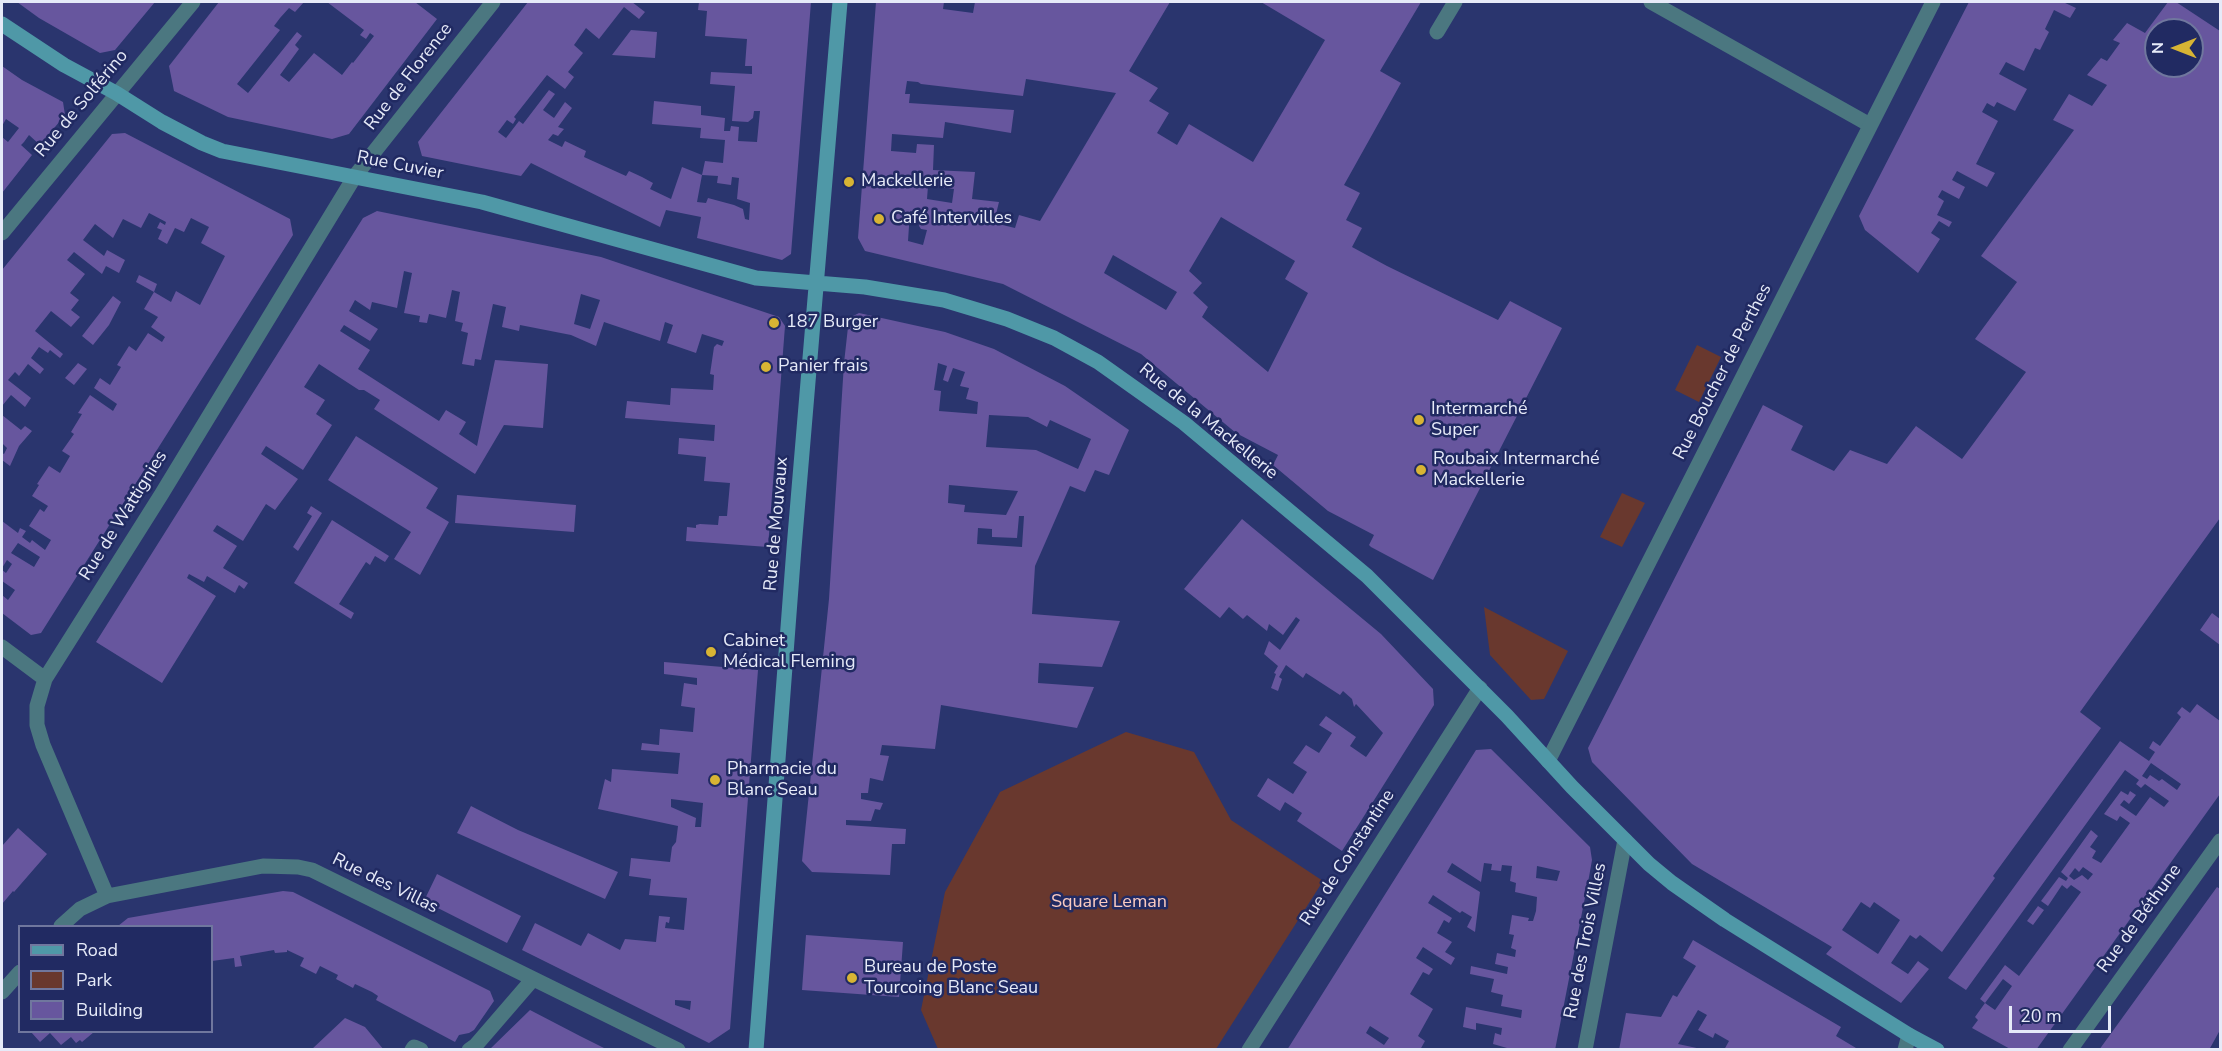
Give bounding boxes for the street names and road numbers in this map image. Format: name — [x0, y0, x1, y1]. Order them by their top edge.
street label: Rue de Florence — [360, 19, 458, 135]
street label: Rue de Solférino — [31, 46, 133, 162]
street label: Rue Cuvier — [355, 147, 445, 185]
street label: Rue Boucher de Perthes — [1669, 280, 1777, 464]
street label: Rue de la Mackellerie — [1134, 359, 1282, 485]
street label: Rue de Wattignies — [75, 447, 173, 585]
street label: Rue de Mouvaux — [760, 456, 794, 592]
street label: Rue de Constantine — [1296, 786, 1400, 930]
street label: Rue des Villas — [329, 849, 441, 919]
street label: Rue de Béthune — [2093, 860, 2187, 978]
street label: Rue des Trois Villes — [1560, 861, 1612, 1021]

